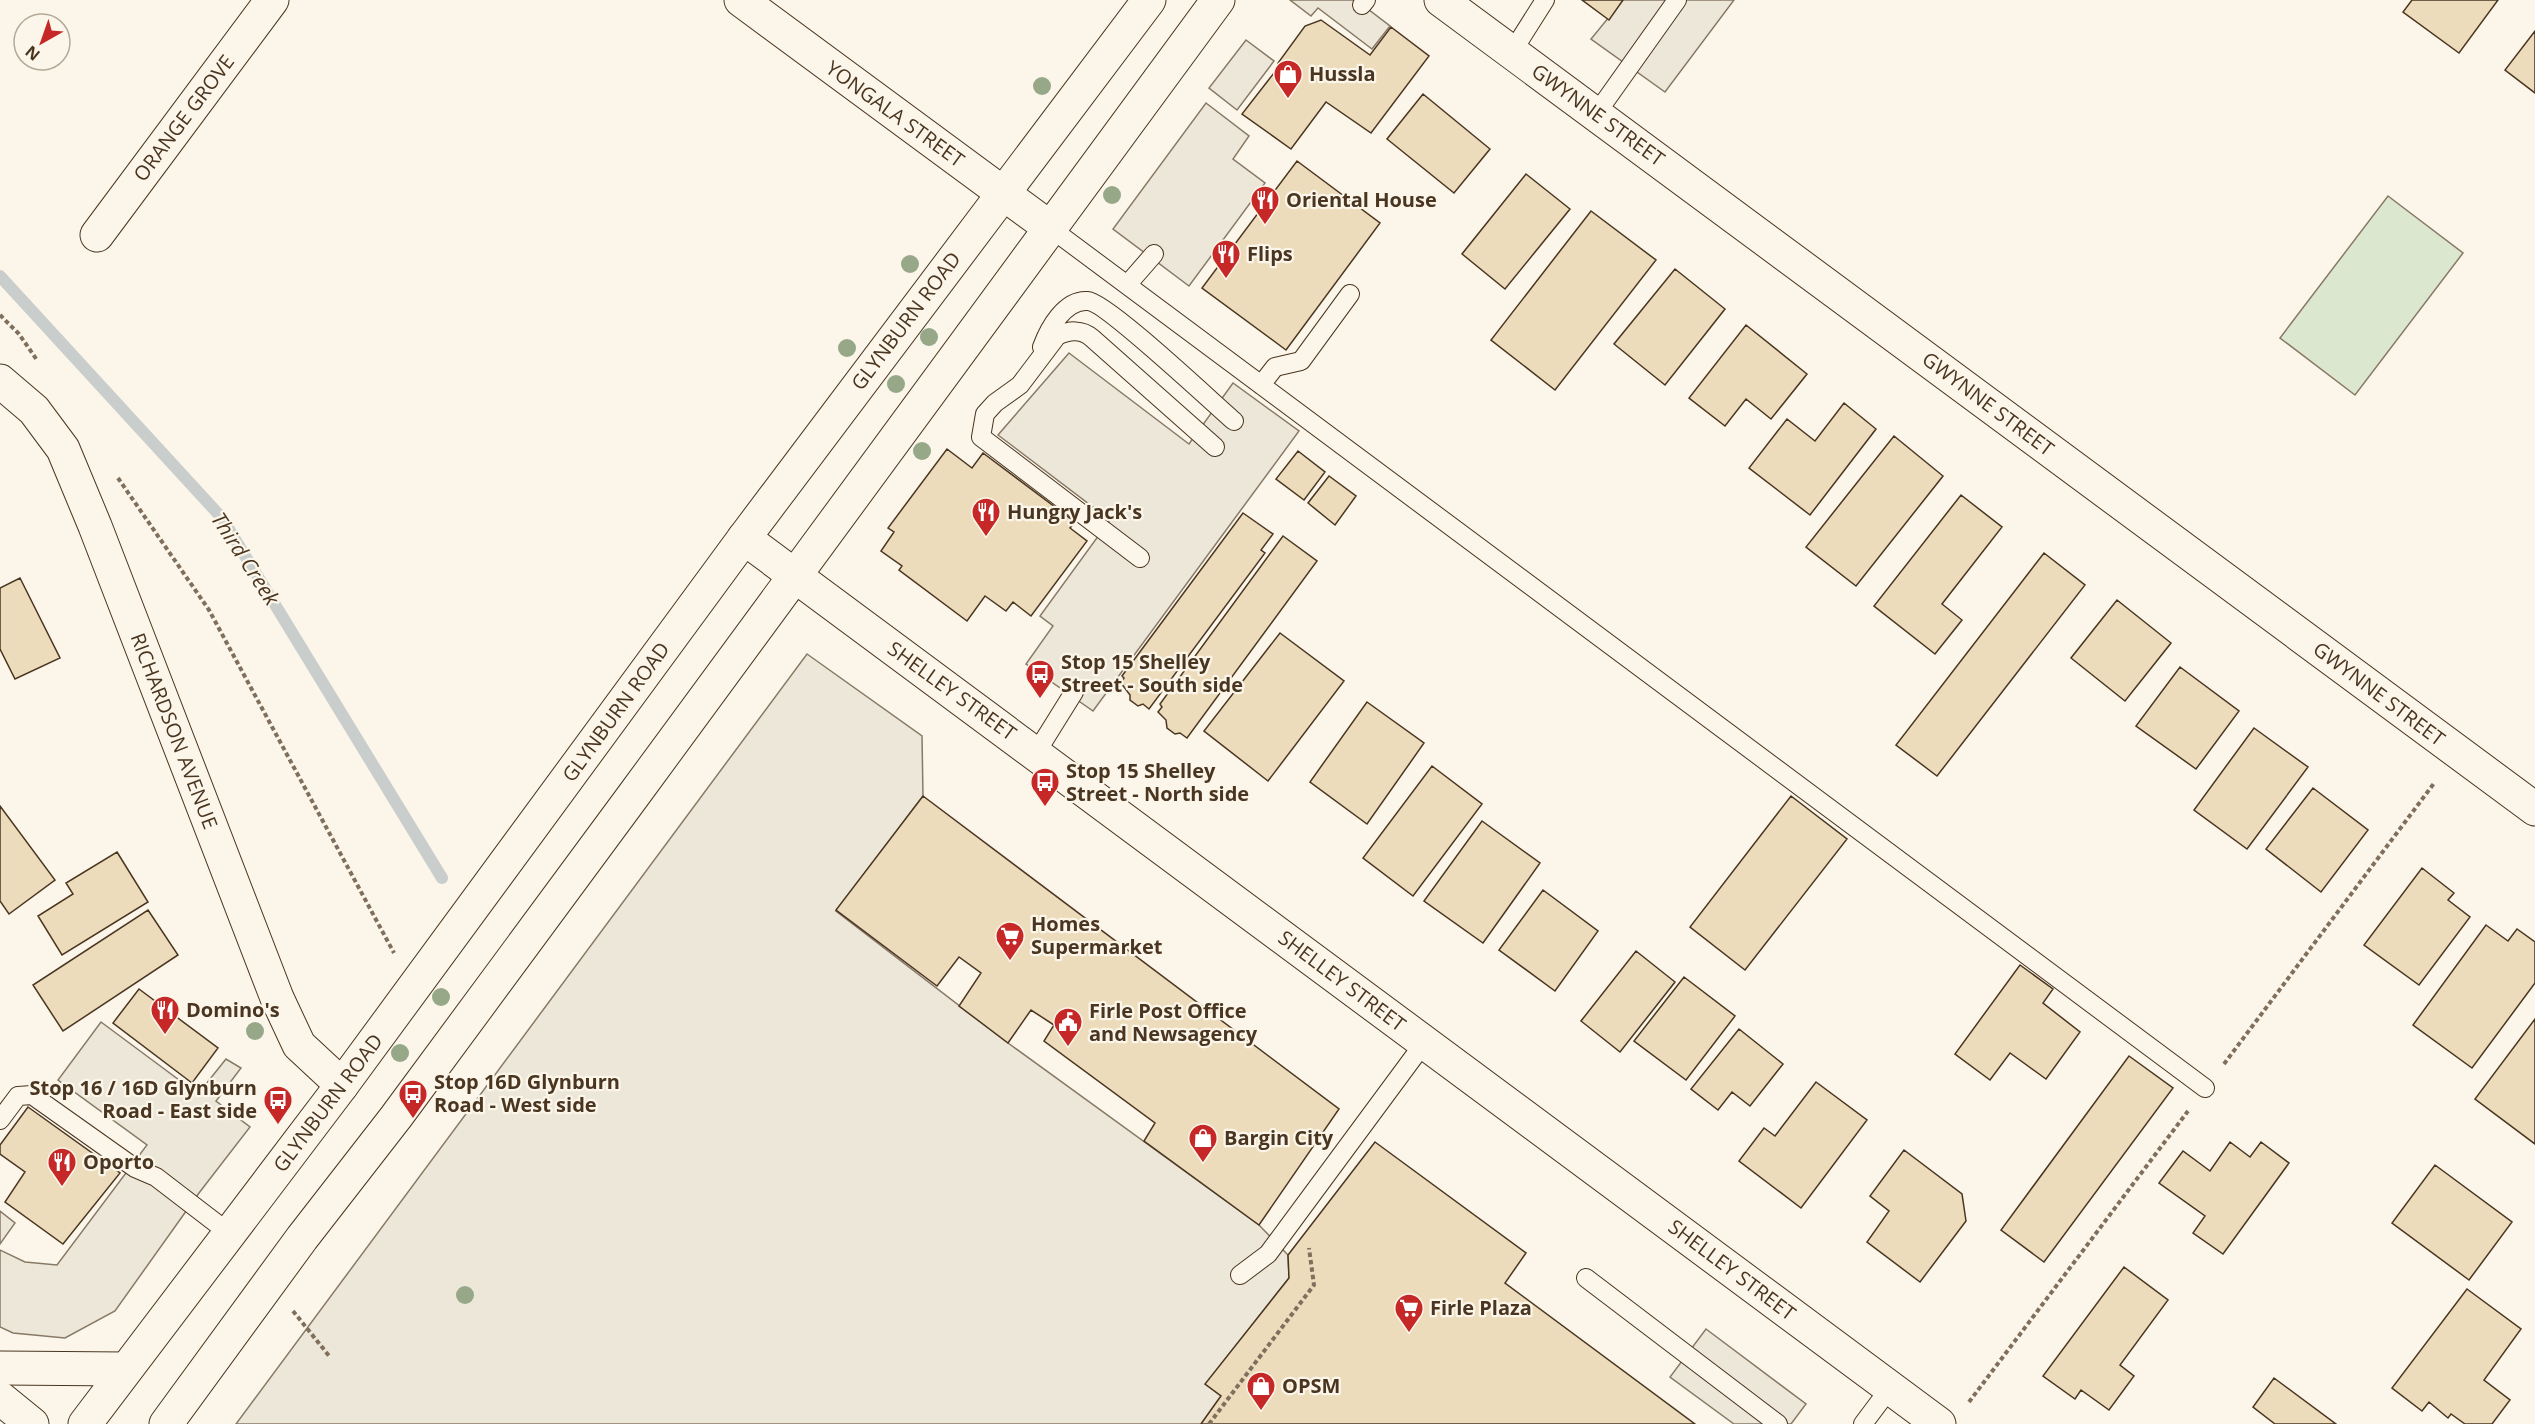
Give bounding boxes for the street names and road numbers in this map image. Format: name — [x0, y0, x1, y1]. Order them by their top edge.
street label: ORANGE GROVE — [127, 49, 240, 186]
street label: YONGALA STREET — [821, 54, 970, 173]
street label: GWYNNE STREET — [1526, 57, 1670, 172]
street label: GLYNBURN ROAD — [845, 246, 966, 395]
street label: GWYNNE STREET — [1917, 345, 2060, 462]
street label: RICHARDSON AVENUE — [125, 629, 224, 833]
street label: SHELLEY STREET — [883, 635, 1022, 746]
street label: GWYNNE STREET — [2308, 635, 2451, 752]
street label: GLYNBURN ROAD — [556, 636, 675, 787]
street label: SHELLEY STREET — [1273, 924, 1411, 1037]
street label: GLYNBURN ROAD — [267, 1028, 388, 1177]
street label: SHELLEY STREET — [1663, 1213, 1801, 1326]

